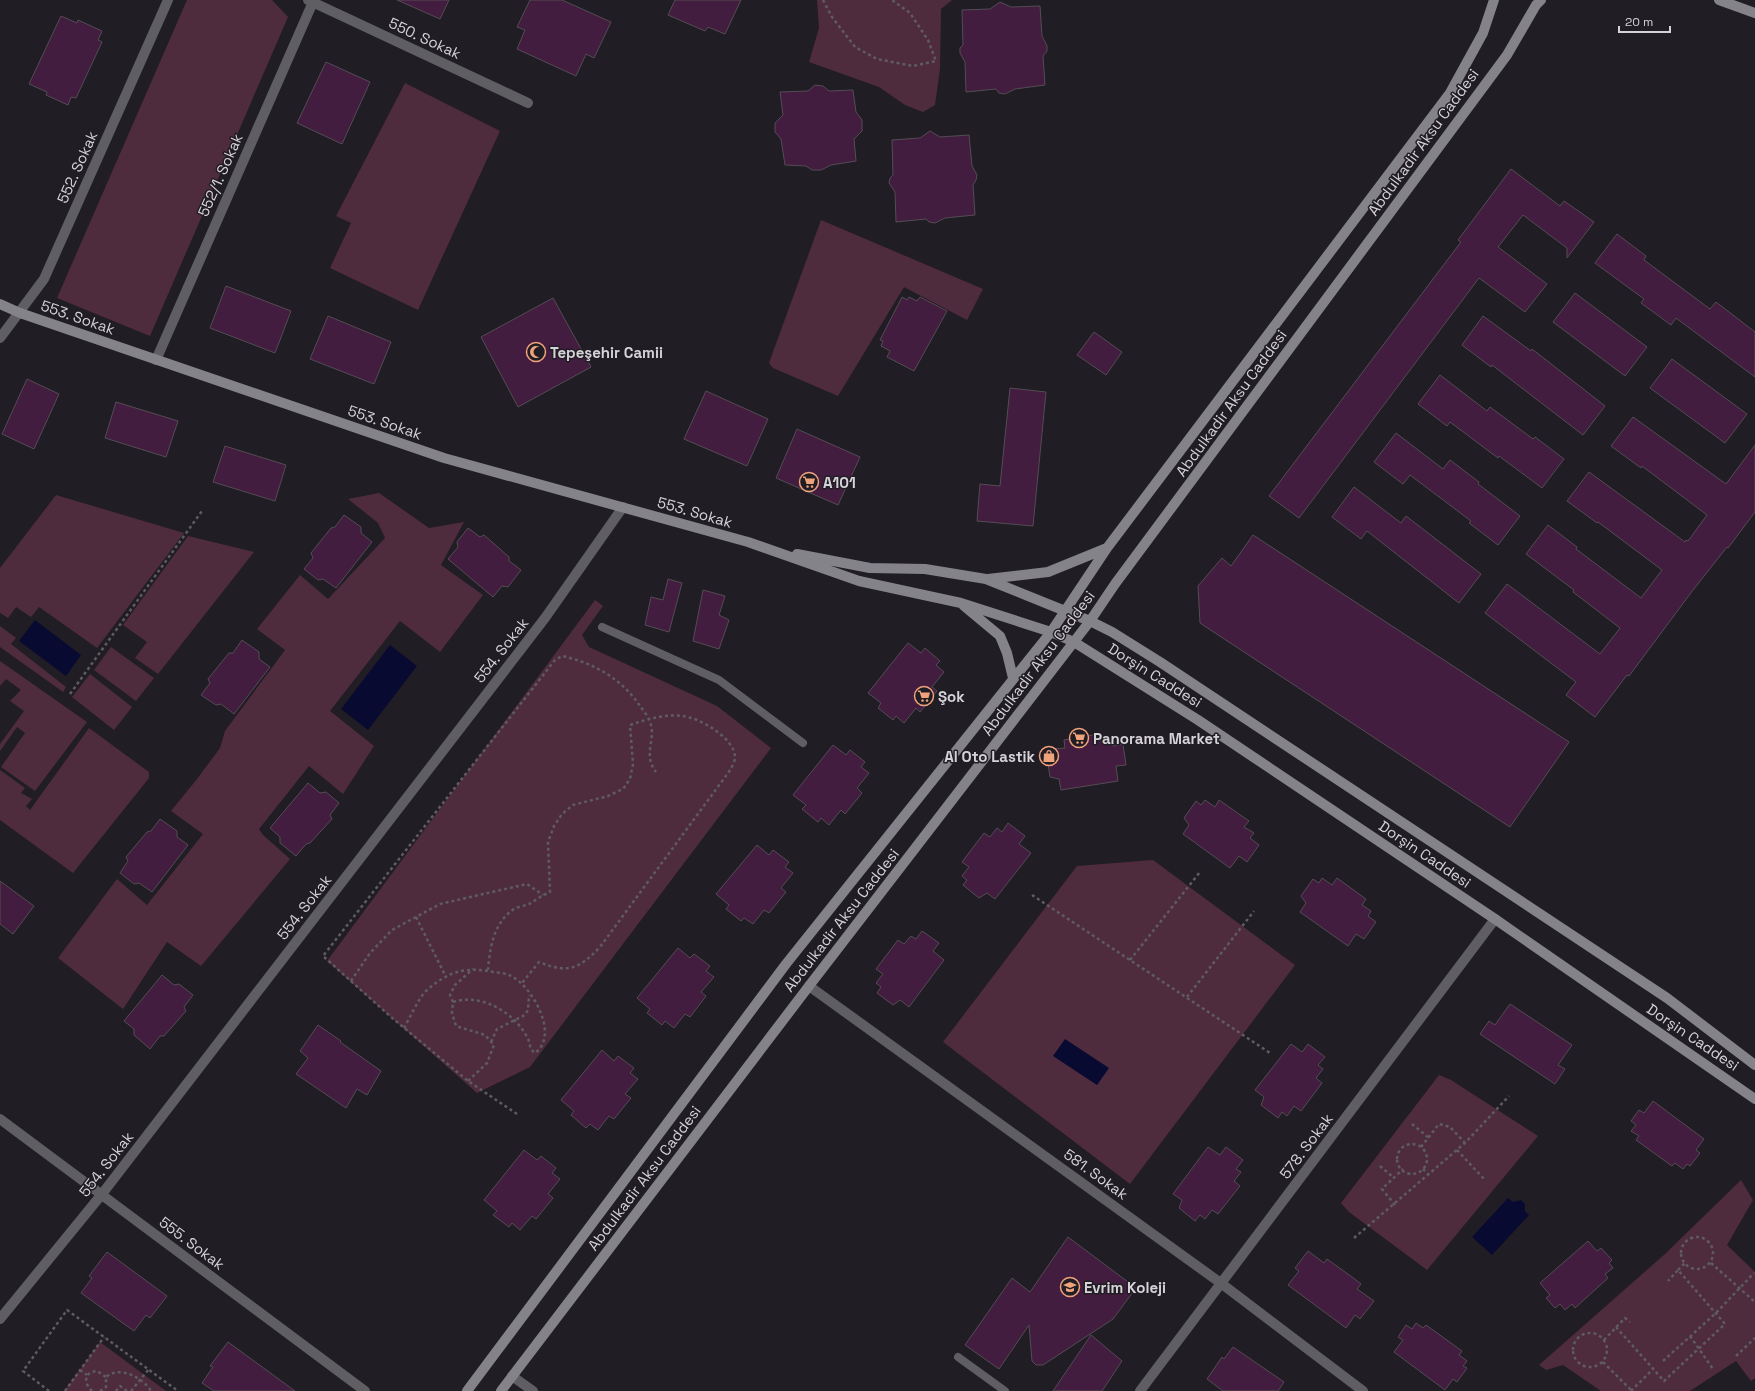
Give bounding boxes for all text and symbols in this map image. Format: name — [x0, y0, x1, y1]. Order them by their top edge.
scale bar — [1619, 8, 1670, 34]
street label: 550. Sokak — [386, 13, 464, 63]
text: 20 m — [1625, 14, 1653, 30]
street label: Abdulkadir Aksu Caddesi — [1363, 65, 1483, 219]
street label: 552. Sokak — [53, 128, 101, 206]
street label: 552/1. Sokak — [193, 131, 247, 219]
street label: 553. Sokak — [38, 295, 118, 339]
street label: Abdulkadir Aksu Caddesi — [1171, 326, 1291, 480]
mosque icon: Tepeşehir Camii — [525, 341, 547, 363]
place label: Tepeşehir Camii — [550, 343, 663, 362]
street label: 553. Sokak — [345, 400, 425, 444]
supermarket icon: A101 — [798, 471, 820, 493]
place label: A101 — [823, 473, 856, 492]
street label: 553. Sokak — [655, 492, 735, 532]
street label: Abdulkadir Aksu Caddesi — [977, 587, 1099, 739]
street label: 554. Sokak — [470, 614, 532, 686]
street label: Dorşin Caddesi — [1105, 639, 1205, 711]
supermarket icon: Şok — [913, 685, 935, 707]
place label: Şok — [938, 687, 965, 706]
supermarket icon: Panorama Market — [1068, 727, 1090, 749]
place label: Panorama Market — [1093, 729, 1220, 748]
shop icon: Al Oto Lastik — [1038, 745, 1060, 767]
place label: Al Oto Lastik — [944, 747, 1036, 766]
street label: Dorşin Caddesi — [1375, 816, 1475, 892]
street label: Abdulkadir Aksu Caddesi — [779, 845, 903, 995]
street label: 554. Sokak — [273, 871, 335, 943]
street label: Dorşin Caddesi — [1643, 999, 1743, 1075]
street label: Abdulkadir Aksu Caddesi — [583, 1102, 705, 1254]
street label: 578. Sokak — [1275, 1110, 1337, 1182]
street label: 554. Sokak — [75, 1128, 137, 1200]
street label: 581. Sokak — [1060, 1144, 1132, 1204]
street label: 555. Sokak — [155, 1212, 229, 1274]
school or university icon: Evrim Koleji — [1059, 1276, 1081, 1298]
place label: Evrim Koleji — [1084, 1278, 1166, 1297]

